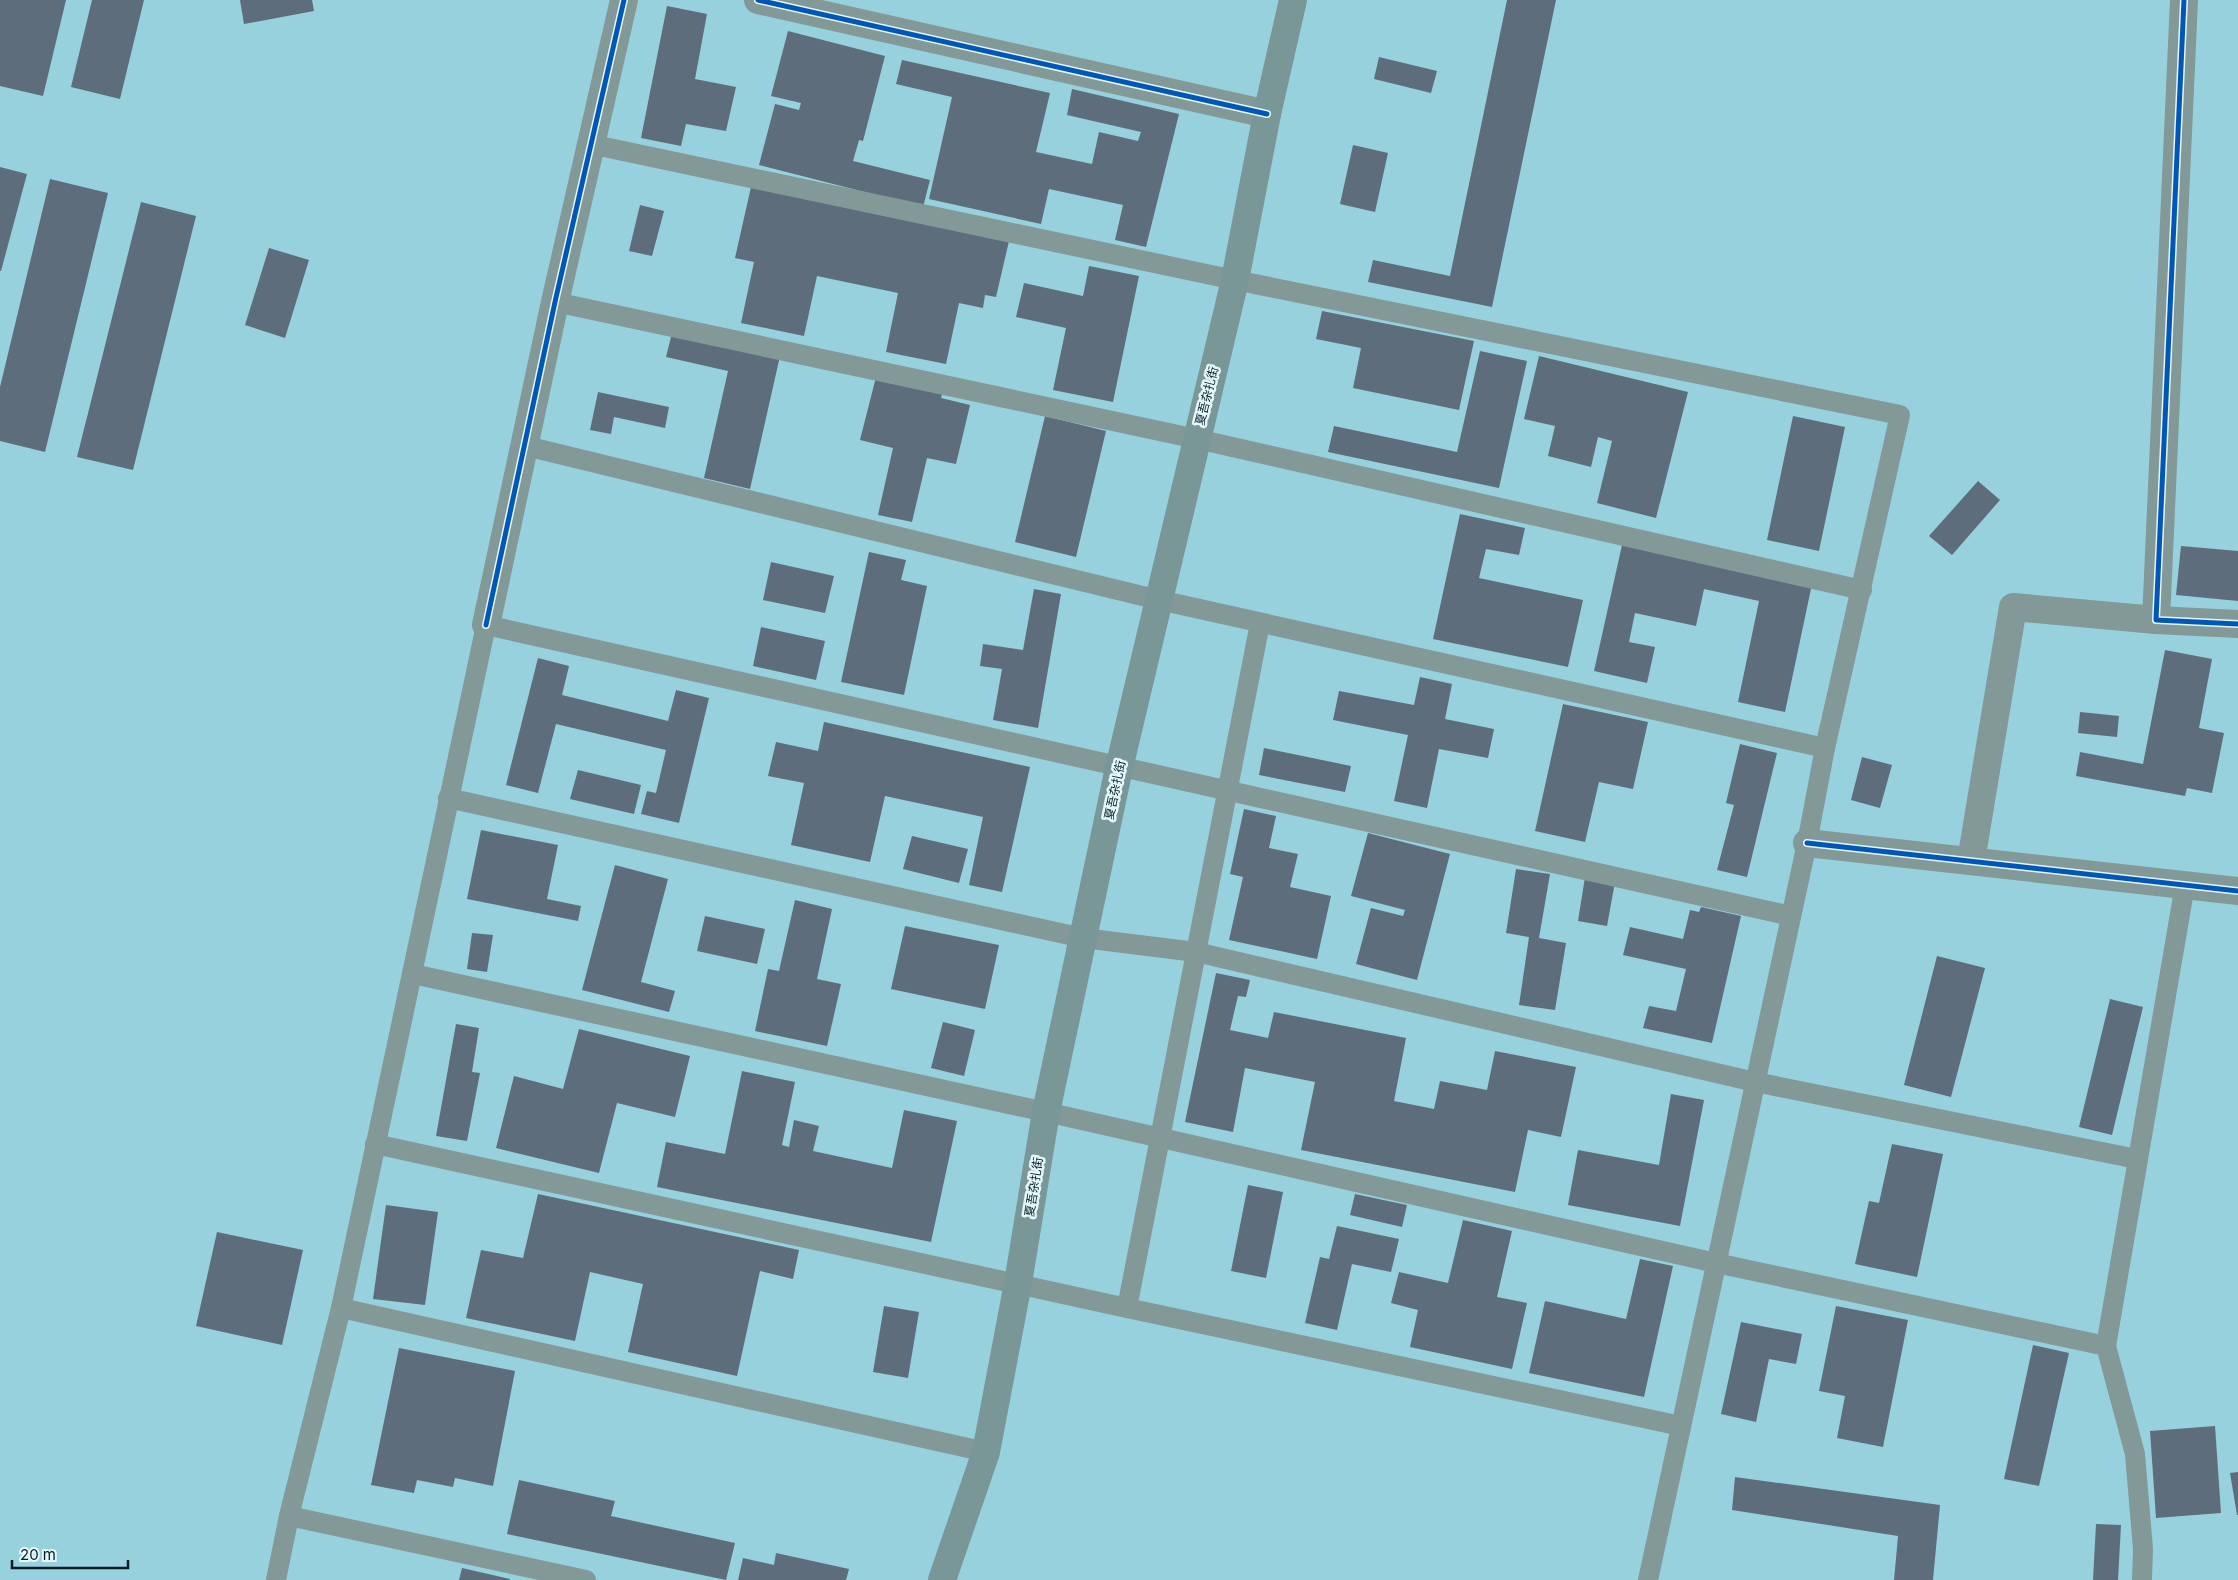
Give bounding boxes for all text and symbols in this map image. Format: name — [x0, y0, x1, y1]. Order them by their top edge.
street label: 夏吾杂扎街 — [1192, 365, 1221, 427]
street label: 夏吾杂扎街 — [1101, 759, 1128, 821]
street label: 夏吾杂扎街 — [1021, 1156, 1046, 1218]
scale bar — [12, 1538, 129, 1570]
text: 20 m — [20, 1545, 56, 1564]

